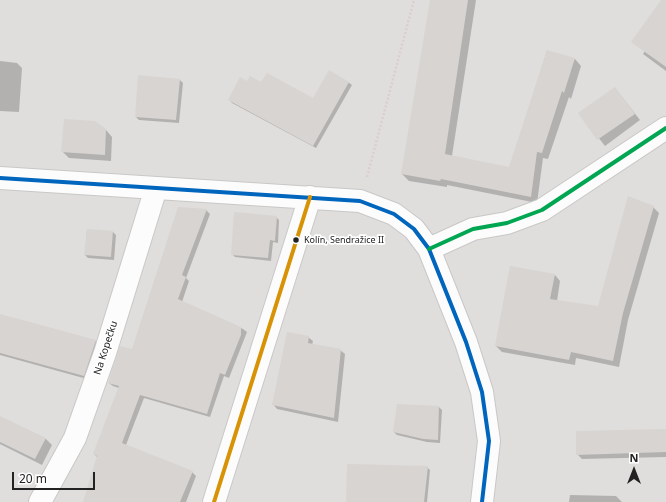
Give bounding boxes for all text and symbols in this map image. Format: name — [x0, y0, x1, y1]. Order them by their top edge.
marker: Kolín, Sendražice II — [291, 235, 301, 245]
place label: Kolín, Sendražice II — [304, 235, 384, 245]
street label: Na Kopečku — [92, 319, 120, 377]
north arrow — [614, 450, 654, 490]
text: N — [630, 450, 638, 465]
scale bar — [14, 464, 97, 490]
text: 20 m — [19, 470, 47, 487]

